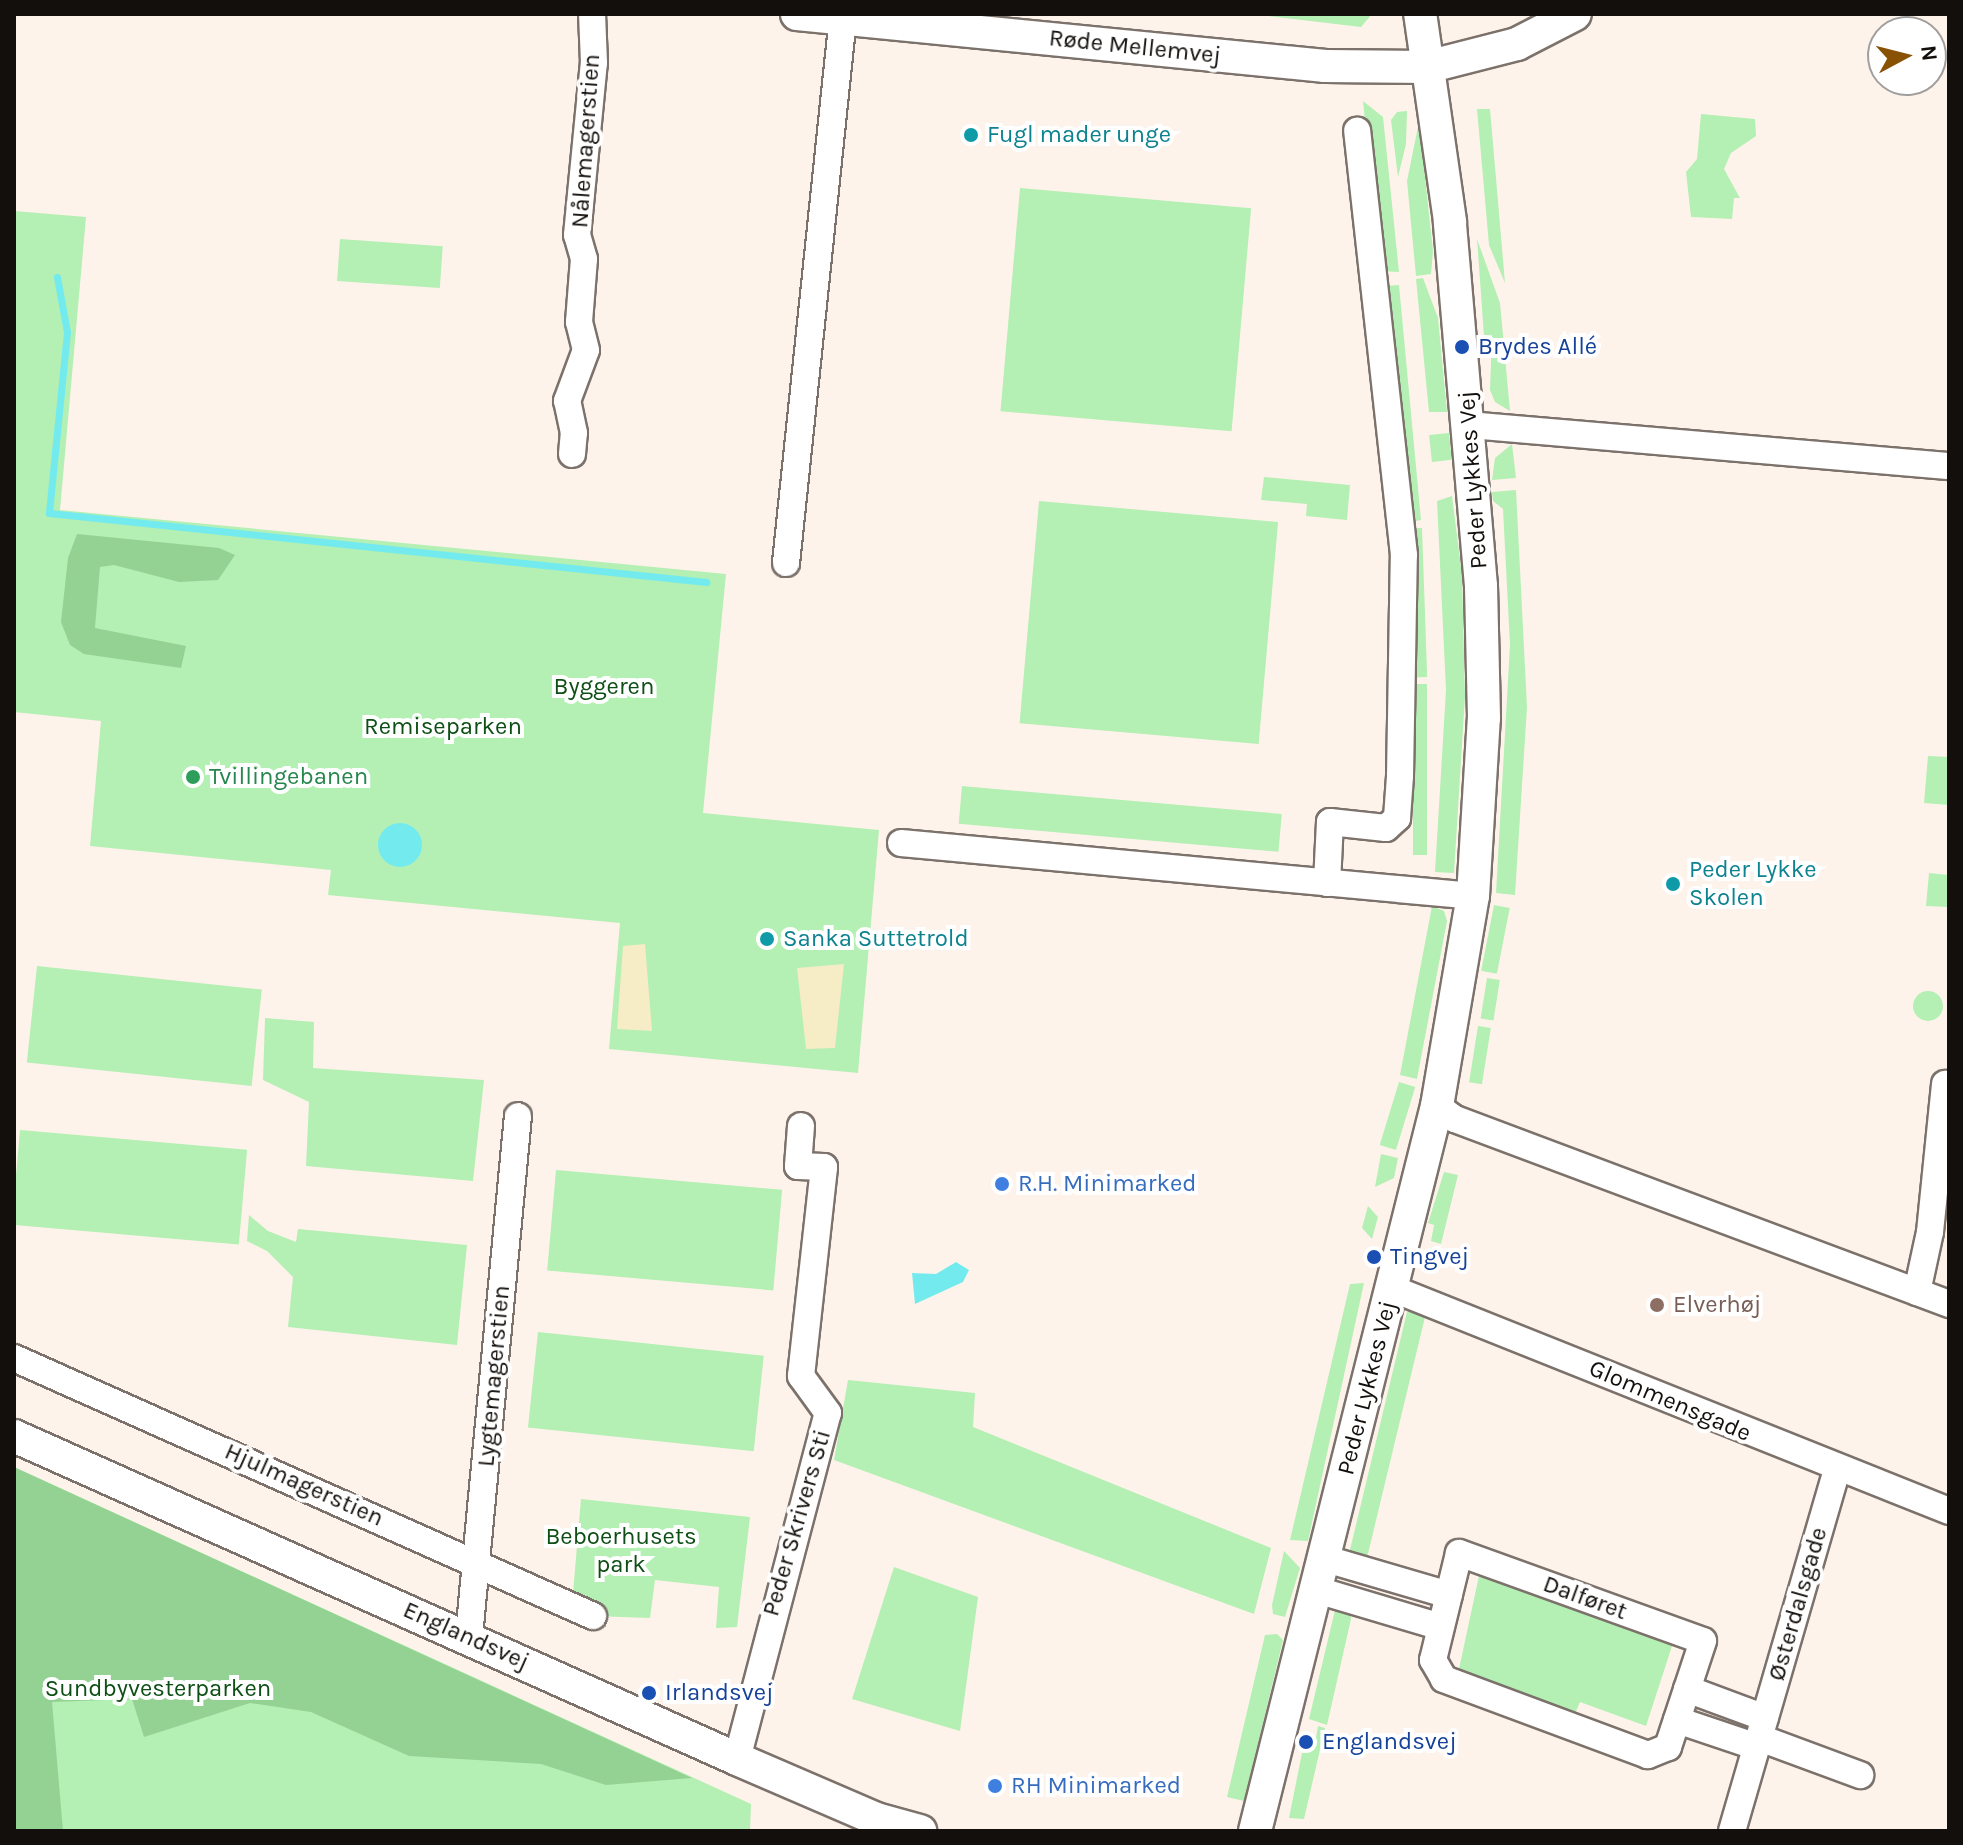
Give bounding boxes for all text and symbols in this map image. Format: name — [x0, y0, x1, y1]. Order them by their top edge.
north arrow — [1867, 16, 1947, 96]
street label: Røde Mellemvej — [1048, 24, 1222, 70]
text: N — [1915, 44, 1943, 63]
street label: Nålemagerstien — [566, 53, 606, 229]
place label: Fugl mader unge — [987, 121, 1171, 149]
marker: Fugl mader unge — [962, 126, 980, 144]
place label: Brydes Allé — [1478, 333, 1597, 361]
marker: Brydes Allé — [1453, 338, 1471, 356]
street label: Peder Lykkes Vej — [1452, 390, 1494, 570]
park label: Byggeren — [554, 673, 654, 701]
park label: Remiseparken — [364, 713, 522, 741]
place label: Tvillingebanen — [209, 763, 368, 791]
marker: Tvillingebanen — [184, 768, 202, 786]
place label: Peder Lykke Skolen — [1689, 856, 1817, 912]
marker: Peder Lykke Skolen — [1664, 875, 1682, 893]
place label: Sanka Suttetrold — [783, 925, 969, 953]
marker: Sanka Suttetrold — [758, 930, 776, 948]
place label: R.H. Minimarked — [1018, 1170, 1197, 1198]
marker: R.H. Minimarked — [993, 1175, 1011, 1193]
place label: Tingvej — [1390, 1243, 1469, 1271]
marker: Tingvej — [1365, 1248, 1383, 1266]
street label: Lygtemagerstien — [472, 1284, 516, 1468]
place label: Elverhøj — [1673, 1291, 1761, 1319]
marker: Elverhøj — [1648, 1296, 1666, 1314]
street label: Peder Lykkes Vej — [1331, 1298, 1403, 1478]
street label: Glommensgade — [1585, 1354, 1755, 1448]
street label: Peder Skrivers Sti — [757, 1427, 837, 1619]
street label: Hjulmagerstien — [220, 1437, 388, 1533]
park label: Beboerhusets park — [545, 1523, 697, 1579]
street label: Østerdalsgade — [1762, 1524, 1834, 1684]
street label: Dalføret — [1539, 1570, 1631, 1626]
street label: Englandsvej — [399, 1595, 533, 1677]
park label: Sundbyvesterparken — [45, 1675, 271, 1703]
place label: Irlandsvej — [665, 1679, 774, 1707]
marker: Irlandsvej — [640, 1684, 658, 1702]
place label: Englandsvej — [1322, 1728, 1457, 1756]
marker: Englandsvej — [1297, 1733, 1315, 1751]
place label: RH Minimarked — [1011, 1772, 1181, 1800]
marker: RH Minimarked — [986, 1777, 1004, 1795]

